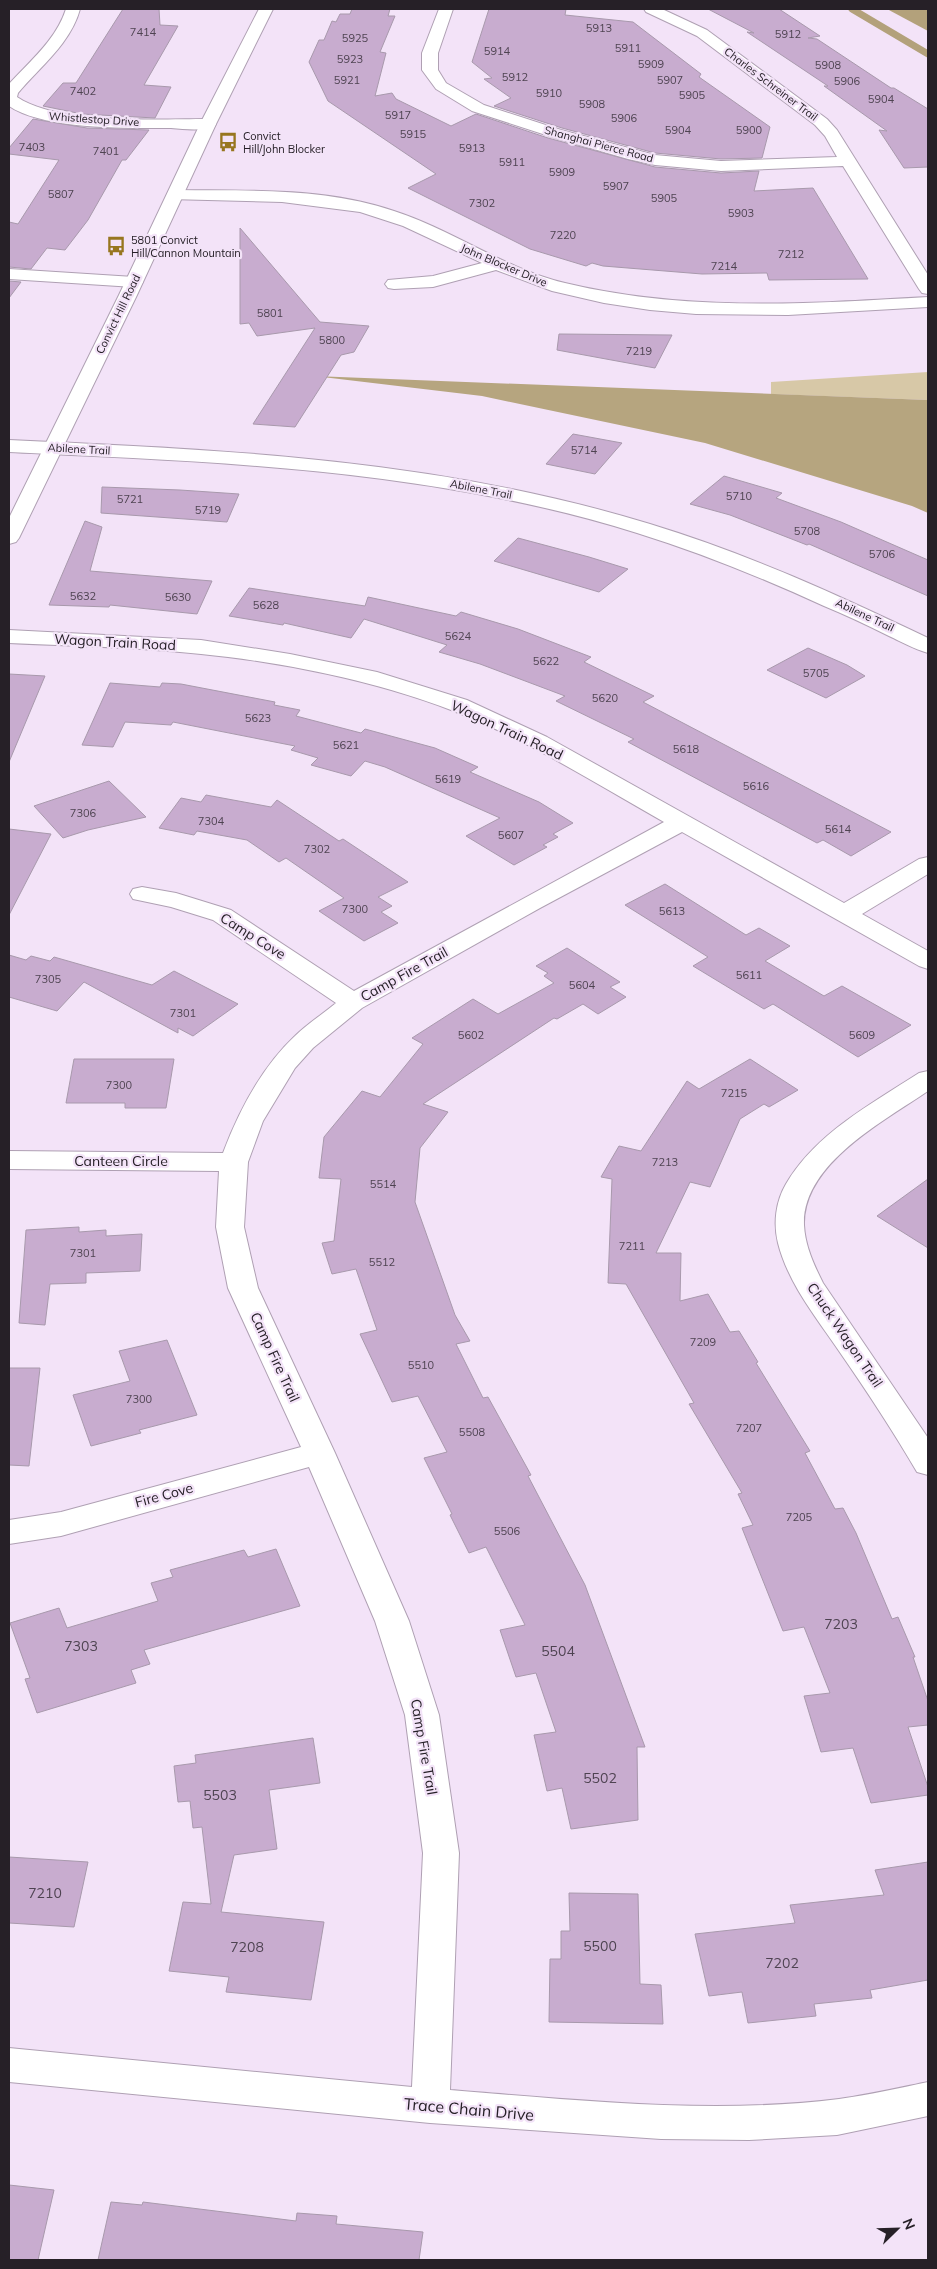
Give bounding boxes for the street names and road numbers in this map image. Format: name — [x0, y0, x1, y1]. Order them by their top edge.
street label: Charles Schreiner Trail — [721, 44, 821, 124]
street label: Whistlestop Drive — [48, 109, 140, 129]
street label: Shanghai Pierce Road — [543, 123, 655, 165]
street label: John Blocker Drive — [459, 240, 549, 290]
street label: Convict Hill Road — [93, 272, 143, 356]
street label: Abilene Trail — [47, 440, 111, 458]
street label: Abilene Trail — [449, 476, 513, 502]
street label: Abilene Trail — [834, 595, 896, 635]
street label: Wagon Train Road — [54, 630, 176, 654]
street label: Wagon Train Road — [448, 696, 566, 764]
street label: Camp Cove — [217, 909, 289, 963]
street label: Camp Fire Trail — [357, 943, 451, 1005]
street label: Canteen Circle — [74, 1152, 168, 1170]
street label: Chuck Wagon Trail — [803, 1279, 887, 1391]
street label: Camp Fire Trail — [246, 1309, 304, 1405]
street label: Fire Cove — [133, 1479, 195, 1511]
street label: Camp Fire Trail — [407, 1698, 441, 1796]
street label: Trace Chain Drive — [403, 2093, 535, 2125]

